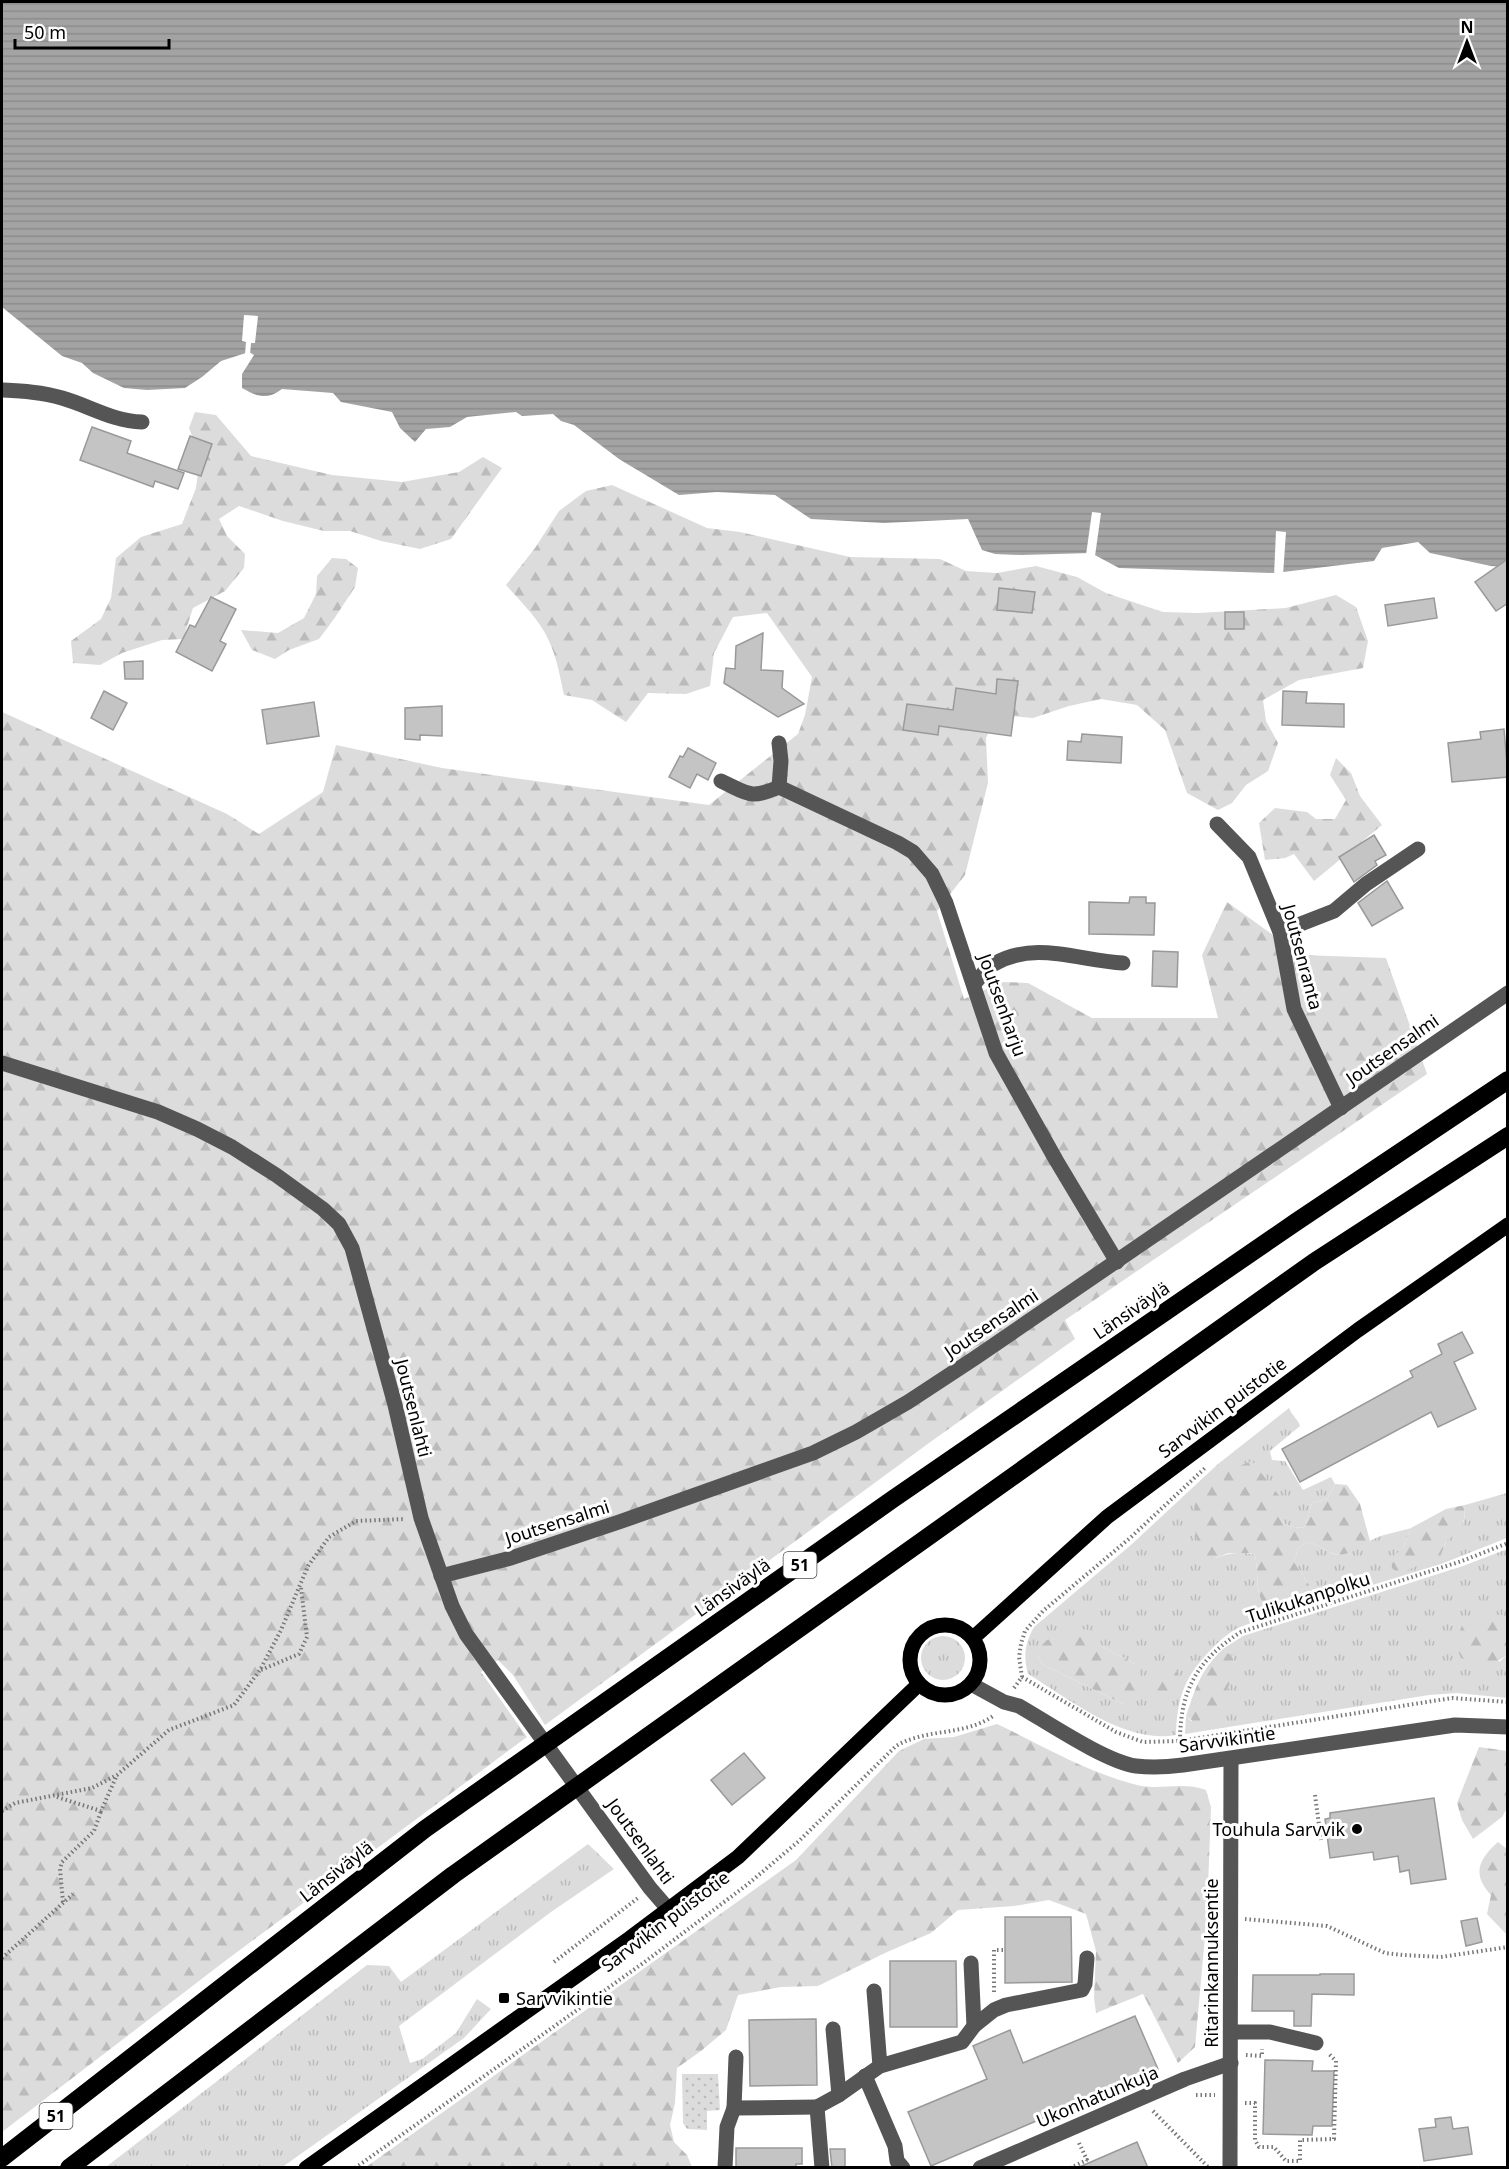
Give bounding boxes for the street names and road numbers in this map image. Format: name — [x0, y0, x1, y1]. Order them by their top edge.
street label: Joutsenranta — [1277, 900, 1329, 1012]
street label: Joutsenharju — [973, 948, 1033, 1060]
street label: Joutsensalmi — [1339, 1008, 1443, 1091]
street label: Länsiväylä — [1088, 1276, 1174, 1344]
street label: Joutsensalmi — [938, 1283, 1043, 1364]
street label: Sarvvikin puistotie — [1153, 1351, 1291, 1463]
street label: Joutsenlahti — [390, 1354, 438, 1460]
street label: Joutsensalmi — [500, 1494, 612, 1551]
street label: Länsiväylä — [689, 1552, 775, 1622]
road number: 51 — [784, 1552, 816, 1578]
street label: Tulikukanpolku — [1243, 1566, 1373, 1628]
street label: Sarvvikintie — [1177, 1720, 1277, 1758]
street label: Joutsenlahti — [601, 1792, 680, 1889]
street label: Länsiväylä — [294, 1835, 378, 1907]
street label: Sarvvikin puistotie — [596, 1865, 734, 1977]
street label: Ritarinkannuksentie — [1199, 1878, 1223, 2048]
street label: Ukonhatunkuja — [1032, 2060, 1162, 2132]
road number: 51 — [40, 2103, 72, 2129]

